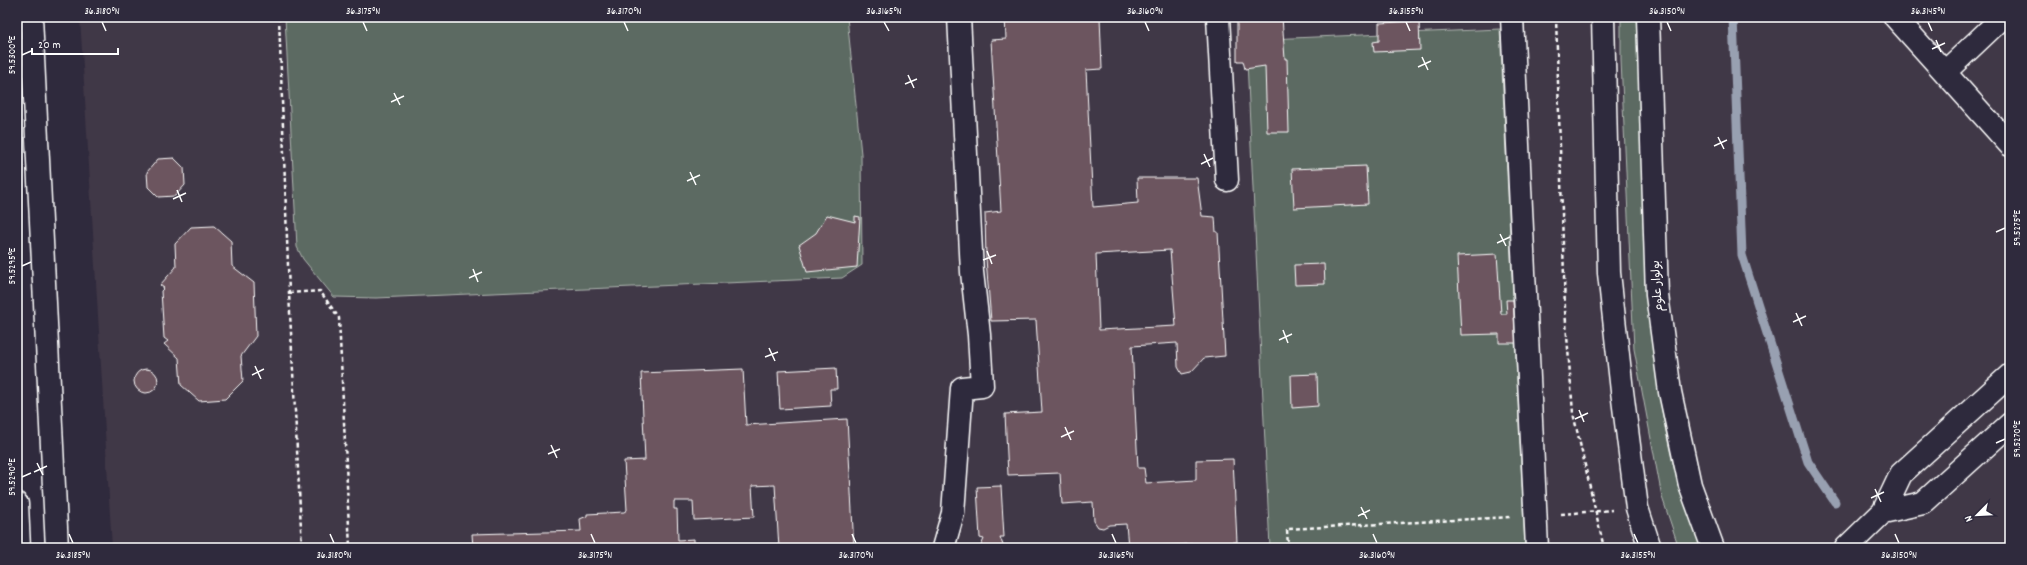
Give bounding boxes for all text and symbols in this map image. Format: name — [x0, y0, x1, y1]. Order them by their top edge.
text: 36.3180°N — [84, 5, 120, 19]
text: 36.3175°N — [346, 5, 380, 19]
text: 36.3170°N — [606, 5, 642, 19]
text: 36.3165°N — [866, 5, 902, 19]
text: 36.3160°N — [1127, 5, 1163, 19]
text: 36.3155°N — [1388, 5, 1424, 19]
text: 36.3150°N — [1649, 5, 1685, 19]
text: 36.3145°N — [1911, 5, 1945, 19]
scale bar — [32, 30, 118, 56]
text: 59.5300°E — [6, 35, 20, 74]
text: 20 m — [38, 37, 61, 54]
text: 59.5275°E — [2011, 210, 2025, 246]
text: 59.5295°E — [6, 247, 20, 284]
street label: بولوار علوم — [1648, 260, 1668, 312]
text: 59.5270°E — [2011, 420, 2025, 457]
text: 59.5290°E — [6, 458, 20, 496]
north arrow — [1957, 495, 1997, 535]
text: N — [1961, 512, 1978, 524]
text: 36.3185°N — [56, 549, 90, 563]
text: 36.3180°N — [316, 549, 352, 563]
text: 36.3175°N — [578, 549, 612, 563]
text: 36.3170°N — [838, 549, 874, 563]
text: 36.3165°N — [1098, 549, 1134, 563]
text: 36.3160°N — [1359, 549, 1395, 563]
text: 36.3155°N — [1620, 549, 1656, 563]
text: 36.3150°N — [1881, 549, 1917, 563]

